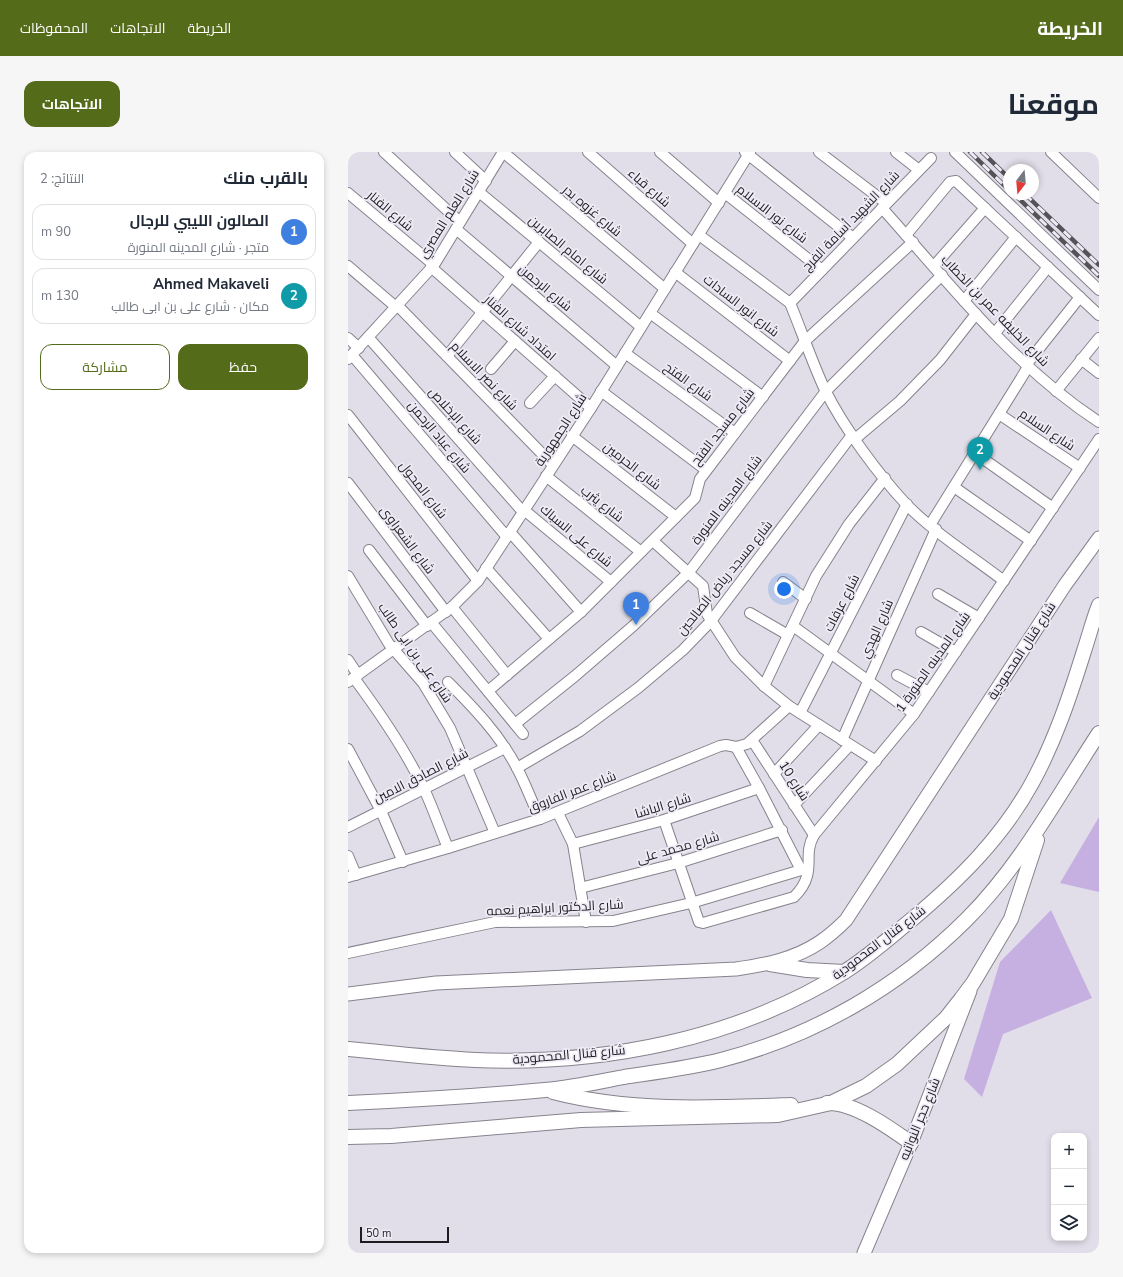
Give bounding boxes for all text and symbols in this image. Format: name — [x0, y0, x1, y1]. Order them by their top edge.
text: الخريطة — [1037, 16, 1103, 42]
text: المحفوظات — [20, 19, 88, 38]
text: الاتجاهات — [110, 19, 166, 38]
text: الخريطة — [188, 19, 231, 38]
button: الاتجاهات — [24, 81, 120, 127]
text: موقعنا — [1008, 86, 1099, 124]
street label: شارع قباء — [624, 164, 674, 212]
north arrow — [1003, 164, 1039, 200]
street label: شارع العلم المصري — [414, 166, 484, 262]
text: بالقرب منك — [223, 167, 308, 190]
street label: شارع الشهيد أسامة الفرج — [798, 167, 904, 275]
text: النتائج: 2 — [40, 170, 84, 188]
street label: شارع غزوه بدر — [558, 180, 625, 241]
street label: شارع نور الاسلام — [733, 181, 811, 247]
street label: شارع الفنار — [362, 186, 417, 236]
text: الصالون الليبي للرجال — [130, 211, 269, 231]
street label: شارع امام الصابرين — [524, 211, 612, 289]
text: 90 m — [41, 223, 71, 241]
text: 1 — [290, 223, 298, 241]
text: متجر · شارع المدينه المنورة — [128, 239, 269, 257]
street label: شارع الخليفه عمر بن الخطاب — [937, 251, 1053, 371]
street label: شارع الرحمن — [514, 260, 576, 316]
street label: شارع انور السادات — [699, 271, 783, 341]
text: Ahmed Makaveli — [153, 274, 269, 294]
text: 130 m — [41, 287, 79, 305]
text: 2 — [290, 287, 298, 305]
street label: امتداد شارع الفنار — [480, 290, 560, 365]
text: مكان · شارع على بن ابى طالب — [111, 298, 269, 316]
street label: شارع نصر الاسلام — [446, 338, 522, 414]
button: مشاركة — [40, 344, 170, 390]
button: حفظ — [178, 344, 308, 390]
street label: شارع الفتح — [660, 358, 716, 406]
street label: شارع الإخلاص — [424, 383, 486, 449]
street label: شارع مسجد الفتح — [687, 385, 759, 469]
street label: شارع الجمهورية — [531, 390, 591, 470]
street label: شارع عباد الرحمن — [403, 397, 475, 477]
street label: شارع السلام — [1016, 405, 1078, 455]
pin: 2 — [967, 437, 993, 470]
street label: شارع الحرمين — [599, 438, 665, 494]
street label: شارع المدينه المنورة — [687, 452, 767, 548]
street label: شارع المحول — [395, 458, 451, 522]
street label: شارع يثرب — [577, 482, 627, 526]
street label: شارع على السباك — [536, 500, 616, 572]
street label: شارع الشعراوى — [375, 502, 439, 578]
street label: شارع مسجد رياض الصالحين — [673, 517, 777, 639]
street label: شارع عرفات — [820, 571, 864, 635]
your location — [774, 579, 794, 599]
pin: 1 — [623, 592, 649, 625]
street label: شارع الهدي — [856, 597, 899, 662]
street label: شارع على بن ابى طالب — [374, 599, 456, 707]
street label: شارع قنال المحمودية — [984, 599, 1060, 703]
street label: شارع المدينه المنورة 1 — [892, 608, 974, 716]
street label: شارع الصادق الامين — [370, 744, 472, 808]
street label: شارع 10 — [774, 758, 814, 804]
street label: شارع عمر الفاروق — [525, 767, 619, 817]
street label: شارع الباشا — [633, 789, 693, 823]
street label: شارع محمد على — [635, 828, 721, 868]
street label: شارع الدكتور ابراهيم نعمه — [486, 895, 624, 921]
street label: شارع قنال المحمودية — [828, 902, 930, 984]
street label: شارع قنال المحمودية — [512, 1041, 626, 1069]
street label: شارع حجر النواتيه — [895, 1075, 945, 1163]
map controls — [1051, 1133, 1087, 1241]
button: + — [1051, 1133, 1087, 1169]
button: − — [1051, 1169, 1087, 1205]
button: layers — [1051, 1205, 1087, 1241]
scale bar — [360, 1225, 449, 1244]
text: 50 m — [366, 1226, 391, 1241]

